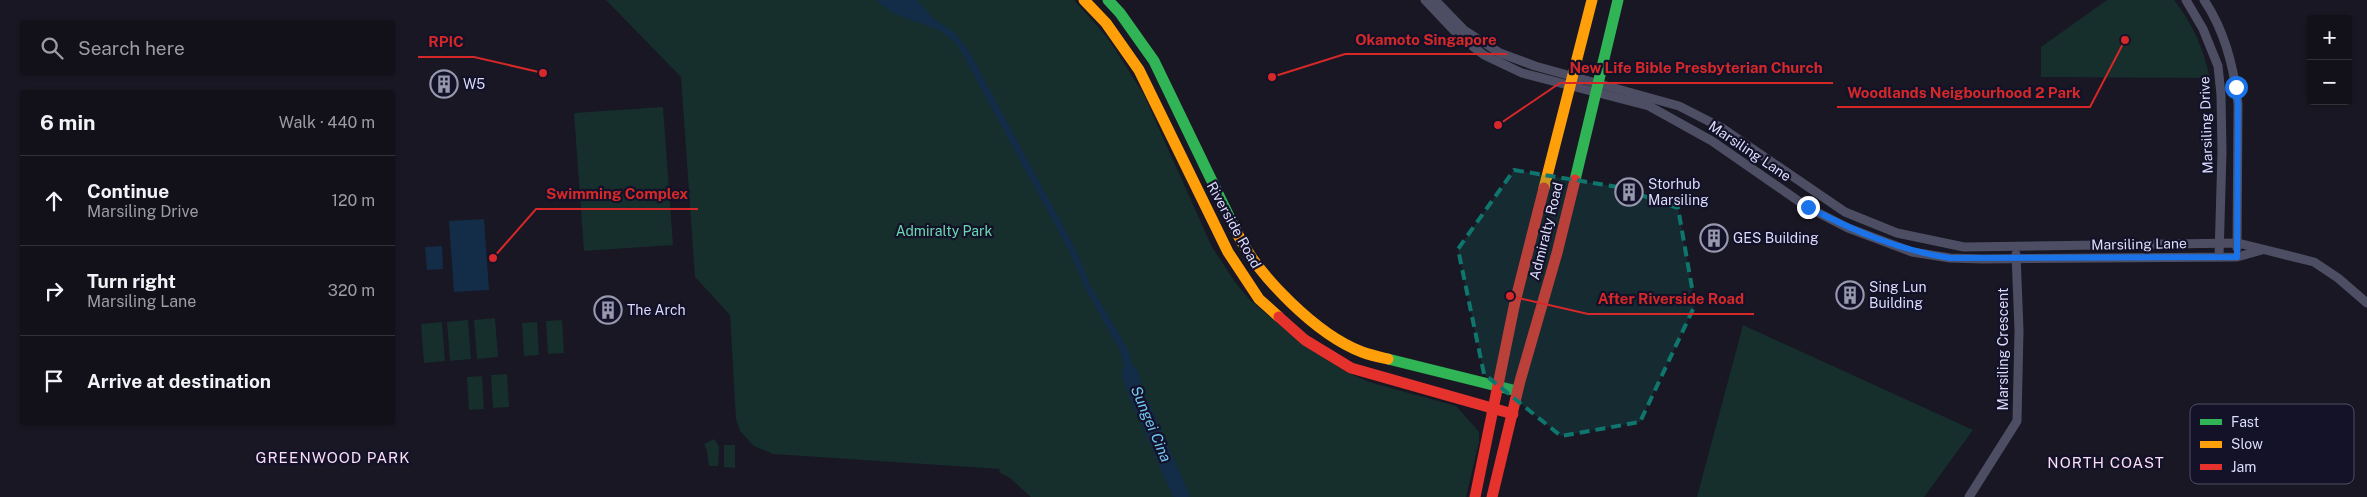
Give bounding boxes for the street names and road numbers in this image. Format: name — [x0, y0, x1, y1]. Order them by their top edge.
street label: Marsiling Drive — [2196, 76, 2216, 174]
street label: Marsiling Lane — [1706, 118, 1794, 184]
street label: Riverside Road — [1204, 179, 1264, 271]
street label: Admiralty Road — [1526, 181, 1566, 281]
street label: Marsiling Lane — [2091, 235, 2187, 253]
street label: Marsiling Crescent — [1995, 288, 2011, 410]

